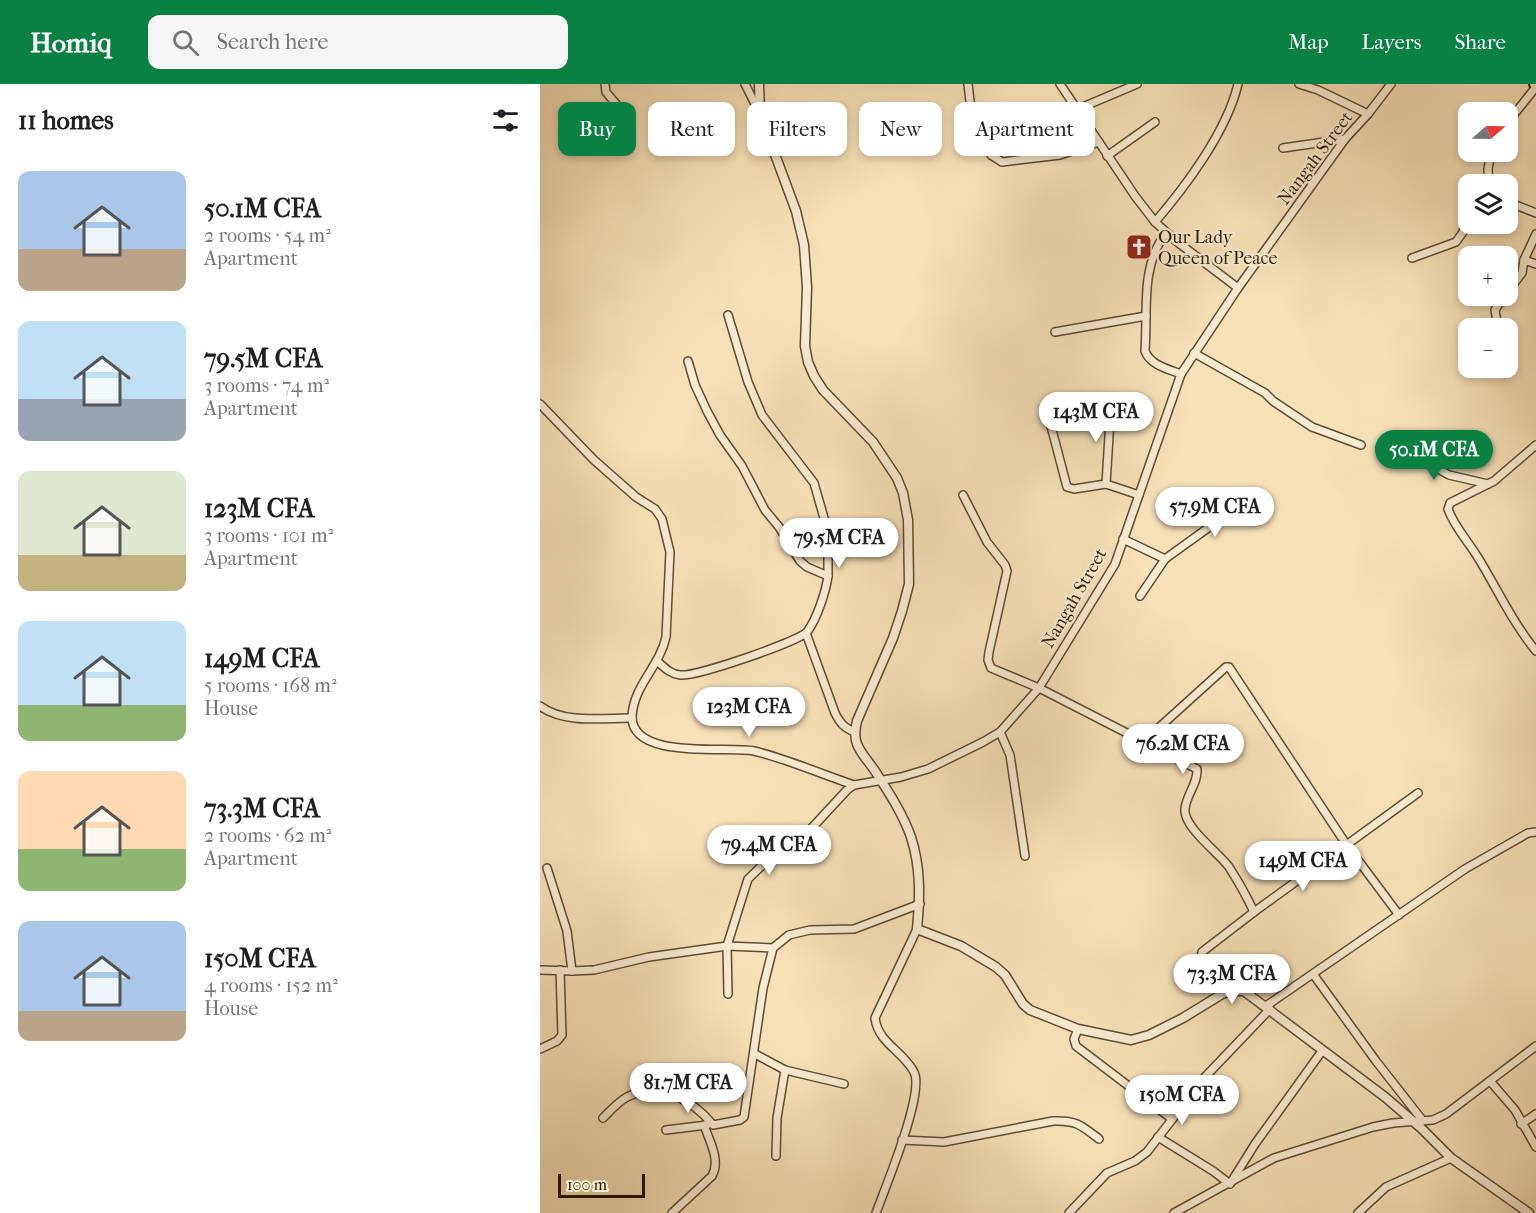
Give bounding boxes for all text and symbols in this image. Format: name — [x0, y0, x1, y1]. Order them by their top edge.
search box — [148, 15, 568, 69]
text: Homiq — [30, 26, 112, 59]
icon: search — [169, 26, 202, 59]
text: Search here — [217, 29, 328, 55]
text: Map — [1288, 30, 1329, 54]
text: Layers — [1362, 30, 1421, 54]
text: Share — [1454, 30, 1506, 54]
chip: Buy — [558, 102, 636, 156]
chip: Rent — [648, 102, 735, 156]
chip: Filters — [747, 102, 847, 156]
chip: New — [859, 102, 942, 156]
chip: Apartment — [954, 102, 1095, 156]
north arrow — [1458, 102, 1518, 162]
map controls — [1458, 102, 1518, 378]
icon: filters — [489, 104, 522, 137]
text: 11 homes — [18, 105, 114, 136]
street label: Nangah Street — [1273, 107, 1358, 209]
button: layers — [1458, 174, 1518, 234]
text: 50.1M CFA — [204, 193, 321, 224]
icon: home — [66, 195, 138, 267]
text: 2 rooms · 54 m² — [204, 224, 331, 247]
place label: Our Lady Queen of Peace — [1158, 227, 1278, 269]
church icon: Our Lady Queen of Peace — [1124, 232, 1154, 262]
button: + — [1458, 246, 1518, 306]
text: Apartment — [204, 247, 298, 270]
button: − — [1458, 318, 1518, 378]
text: 79.5M CFA — [204, 343, 323, 374]
icon: home — [66, 345, 138, 417]
text: 3 rooms · 74 m² — [204, 374, 329, 397]
pin: 143M CFA — [1034, 392, 1158, 443]
text: Apartment — [204, 397, 298, 420]
text: 143M CFA — [1053, 400, 1139, 423]
pin: 50.1M CFA — [1365, 430, 1503, 481]
text: 50.1M CFA — [1389, 438, 1479, 461]
pin: 57.9M CFA — [1146, 487, 1284, 538]
text: 123M CFA — [204, 493, 315, 524]
icon: home — [66, 495, 138, 567]
text: 57.9M CFA — [1169, 495, 1261, 518]
pin: 79.5M CFA — [770, 518, 908, 569]
text: 3 rooms · 101 m² — [204, 524, 333, 547]
text: 79.5M CFA — [793, 526, 885, 549]
street label: Nangah Street — [1037, 544, 1112, 652]
text: Apartment — [204, 547, 298, 570]
text: 149M CFA — [204, 643, 320, 674]
icon: home — [66, 645, 138, 717]
text: 5 rooms · 168 m² — [204, 674, 337, 697]
pin: 123M CFA — [687, 687, 811, 738]
text: 123M CFA — [706, 695, 792, 718]
text: House — [204, 697, 258, 720]
pin: 76.2M CFA — [1114, 724, 1252, 775]
text: 76.2M CFA — [1136, 732, 1230, 755]
text: 73.3M CFA — [204, 793, 320, 824]
icon: home — [66, 795, 138, 867]
text: 2 rooms · 62 m² — [204, 824, 331, 847]
pin: 79.4M CFA — [700, 825, 838, 876]
text: 79.4M CFA — [721, 833, 817, 856]
pin: 149M CFA — [1241, 841, 1365, 892]
text: Apartment — [204, 847, 298, 870]
text: 149M CFA — [1259, 849, 1347, 872]
text: 150M CFA — [204, 943, 316, 974]
icon: home — [66, 945, 138, 1017]
pin: 73.3M CFA — [1163, 954, 1301, 1005]
text: 73.3M CFA — [1187, 962, 1277, 985]
text: 4 rooms · 152 m² — [204, 974, 338, 997]
text: House — [204, 997, 258, 1020]
pin: 81.7M CFA — [619, 1063, 757, 1114]
text: 81.7M CFA — [644, 1071, 733, 1094]
pin: 150M CFA — [1120, 1075, 1244, 1126]
text: 150M CFA — [1139, 1083, 1225, 1106]
scale bar — [558, 1171, 645, 1198]
text: 100 m — [567, 1175, 607, 1194]

